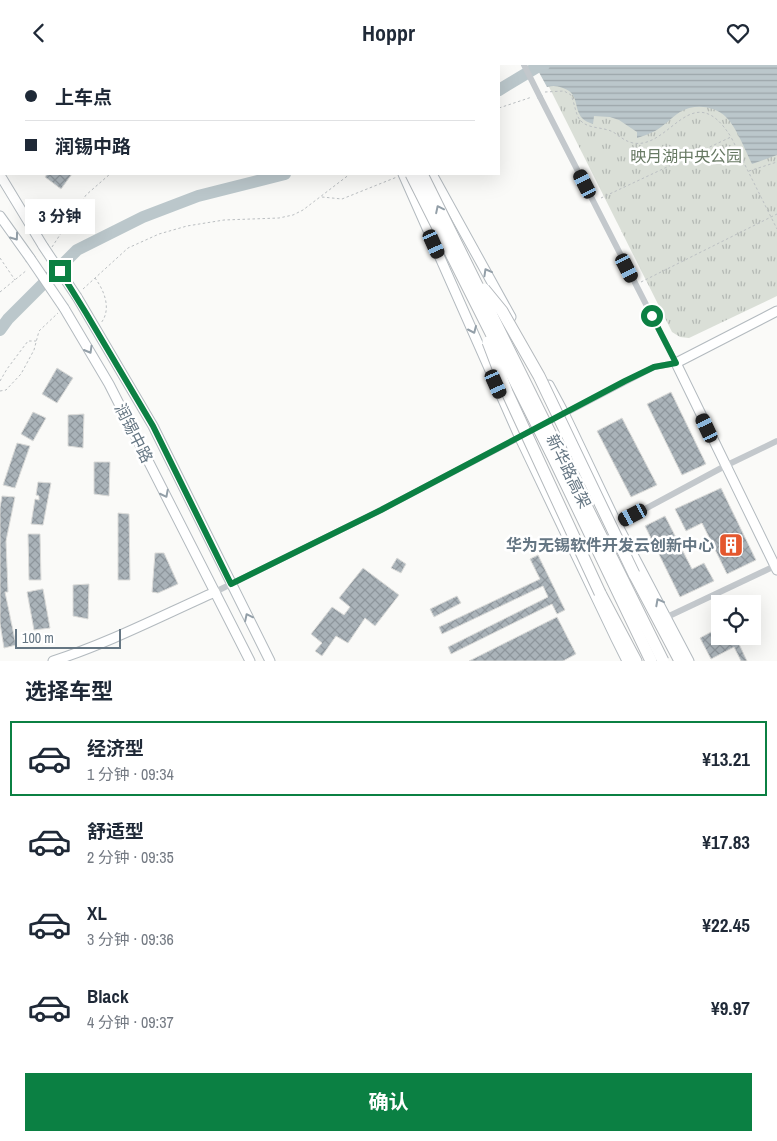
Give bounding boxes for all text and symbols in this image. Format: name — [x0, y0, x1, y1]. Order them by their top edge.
text: Hoppr — [362, 18, 415, 48]
icon: back — [25, 19, 53, 47]
icon: heart — [724, 19, 752, 47]
text: 上车点 — [55, 84, 112, 110]
text: 润锡中路 — [55, 133, 131, 159]
park label: 映月湖中央公园 — [630, 145, 742, 167]
car — [571, 167, 598, 201]
callout: 3 分钟 — [25, 199, 95, 233]
text: 3 分钟 — [39, 205, 81, 227]
one-way arrow — [436, 206, 446, 215]
car — [421, 227, 446, 261]
one-way arrow — [9, 231, 18, 241]
car — [613, 251, 640, 285]
route end — [49, 260, 71, 282]
one-way arrow — [483, 268, 493, 277]
route start — [641, 305, 663, 327]
one-way arrow — [466, 325, 477, 334]
one-way arrow — [82, 345, 92, 354]
car — [483, 367, 508, 401]
street label: 润锡中路 — [110, 399, 158, 467]
car — [693, 411, 720, 445]
street label: 新华路高架 — [542, 430, 596, 512]
one-way arrow — [159, 489, 169, 498]
car — [616, 501, 649, 529]
building icon: 华为无锡软件开发云创新中心 — [718, 532, 744, 558]
place label: 华为无锡软件开发云创新中心 — [506, 534, 714, 556]
map controls — [711, 595, 761, 645]
button: locate — [711, 595, 761, 645]
one-way arrow — [655, 599, 665, 608]
one-way arrow — [244, 614, 254, 623]
scale bar — [15, 626, 121, 649]
text: 100 m — [22, 629, 54, 647]
text: 选择车型 — [25, 676, 113, 706]
text: 经济型 — [87, 735, 144, 761]
icon: car — [27, 736, 72, 781]
text: ¥13.21 — [702, 746, 750, 772]
text: 1 分钟 · 09:34 — [87, 763, 174, 785]
text: 舒适型 — [87, 818, 144, 844]
icon: car — [27, 819, 72, 864]
text: ¥17.83 — [702, 829, 750, 855]
text: 2 分钟 · 09:35 — [87, 846, 174, 868]
text: XL — [87, 900, 107, 926]
icon: car — [27, 902, 72, 947]
text: ¥22.45 — [702, 912, 750, 938]
text: 3 分钟 · 09:36 — [87, 928, 174, 950]
text: Black — [87, 983, 129, 1009]
icon: car — [27, 985, 72, 1030]
text: ¥9.97 — [711, 995, 750, 1021]
text: 4 分钟 · 09:37 — [87, 1011, 174, 1033]
button: 确认 — [25, 1073, 752, 1131]

